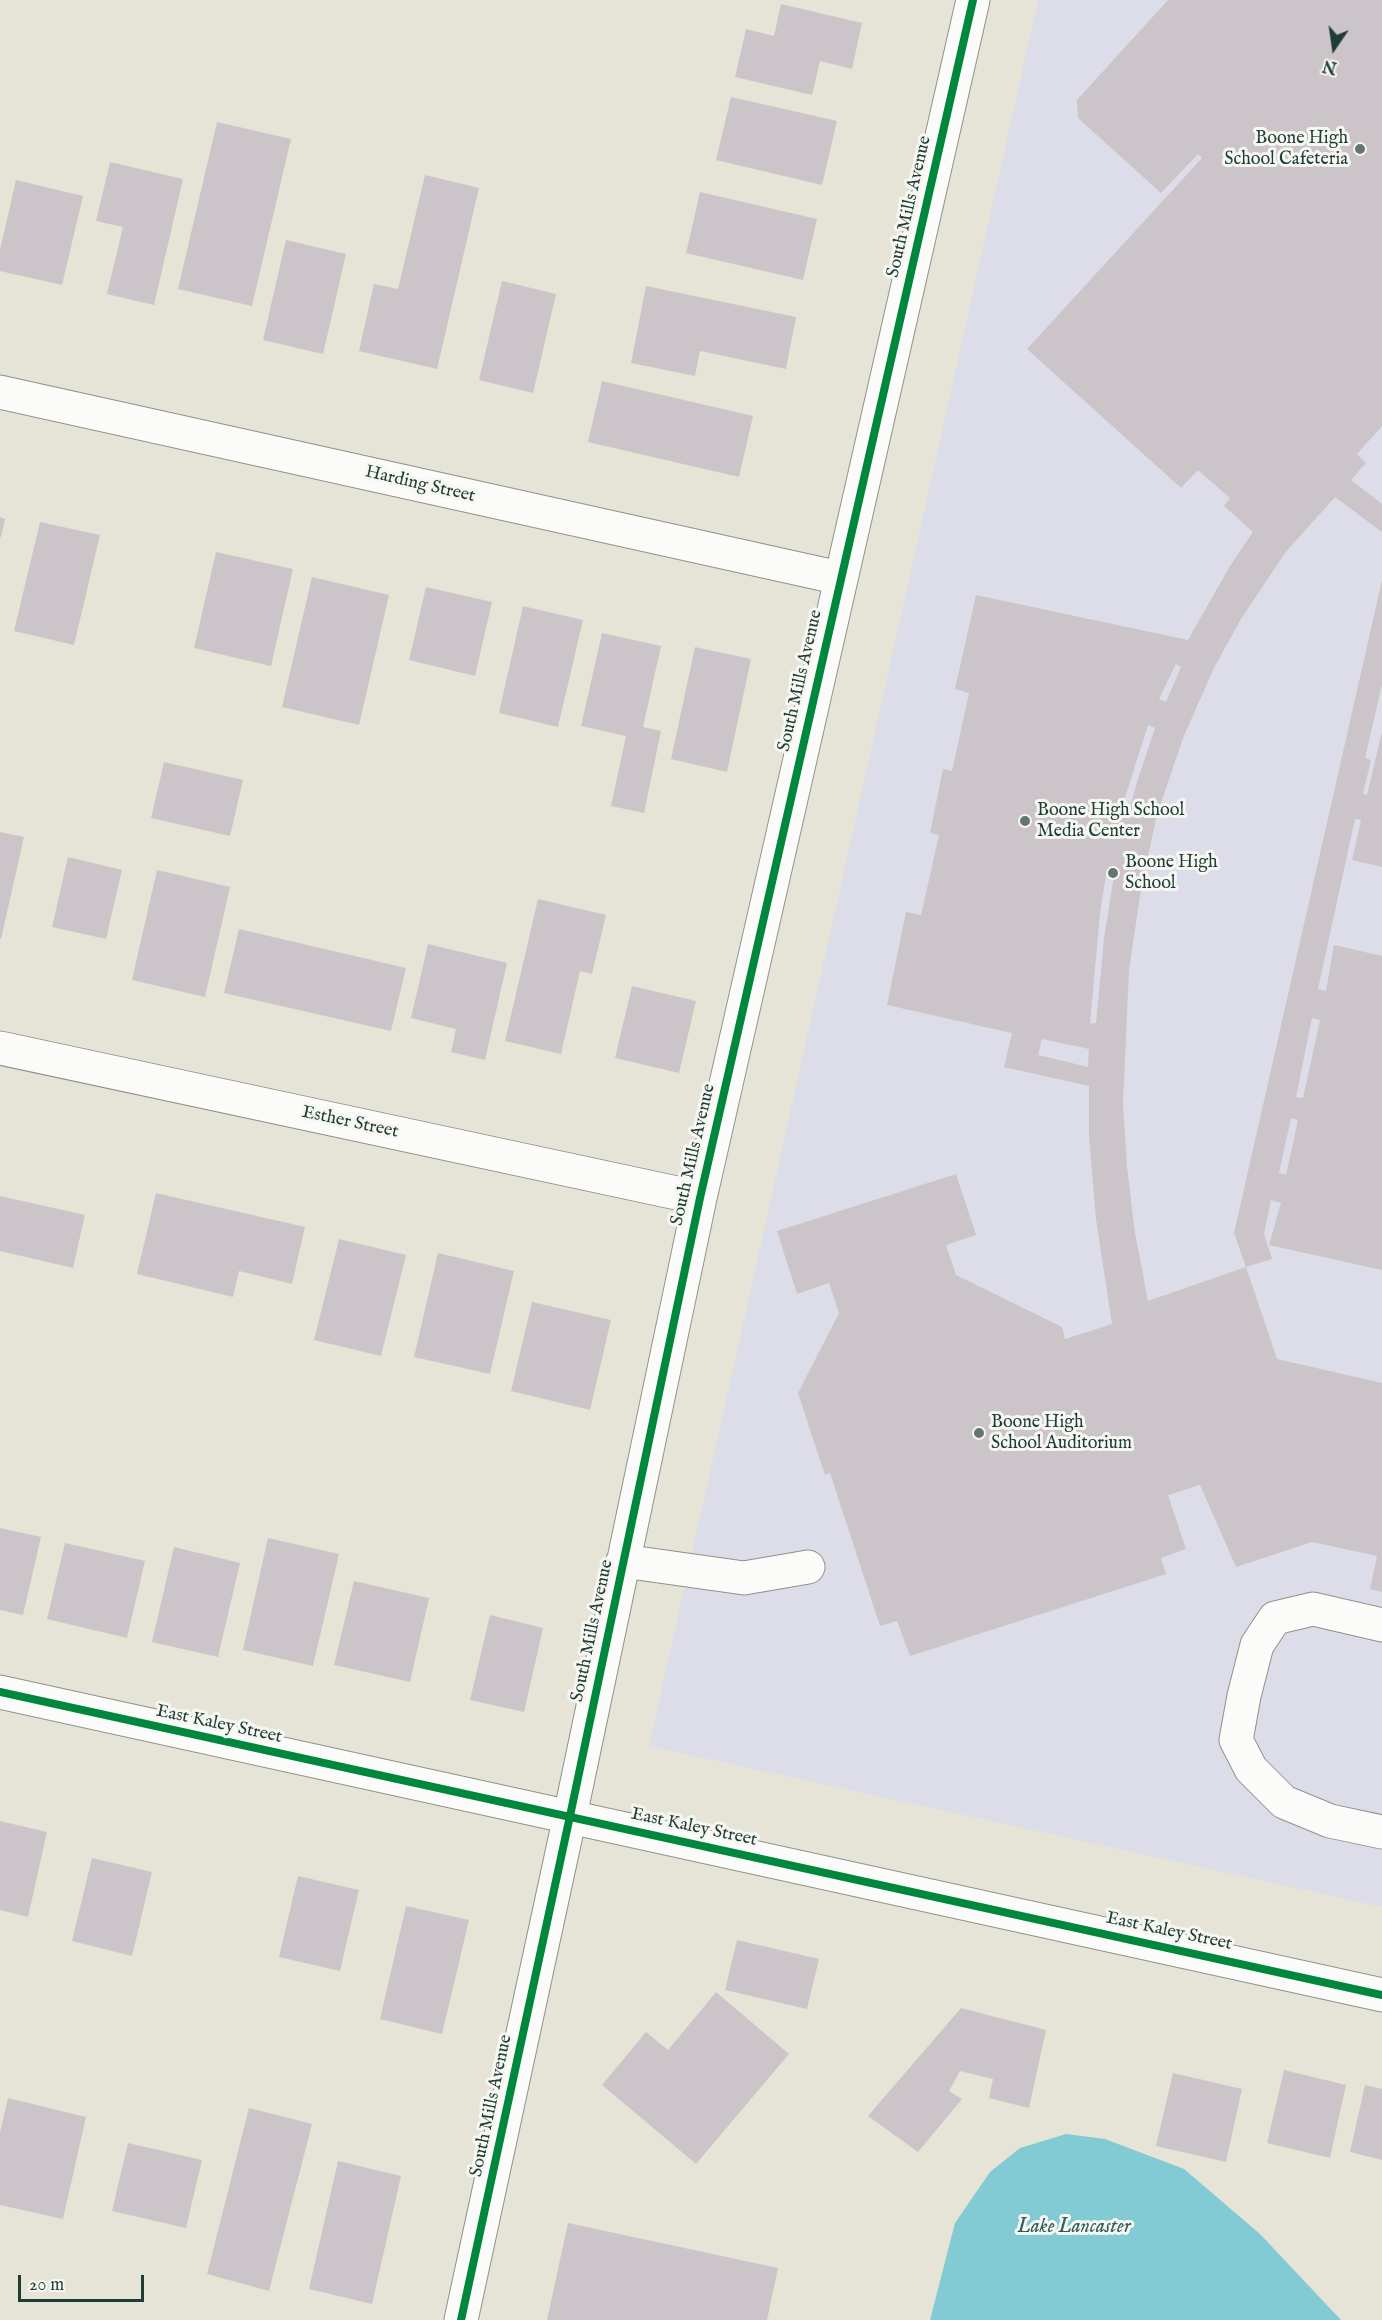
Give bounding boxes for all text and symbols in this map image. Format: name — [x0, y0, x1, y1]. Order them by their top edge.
north arrow — [1304, 18, 1364, 78]
text: N — [1321, 54, 1339, 77]
place label: Boone High School Cafeteria — [1224, 128, 1348, 170]
street label: South Mills Avenue — [883, 134, 937, 280]
marker: Boone High School Cafeteria — [1353, 142, 1367, 156]
street label: Harding Street — [363, 462, 477, 508]
street label: South Mills Avenue — [774, 608, 828, 754]
place label: Boone High School Media Center — [1037, 800, 1184, 842]
marker: Boone High School Media Center — [1018, 814, 1032, 828]
place label: Boone High School — [1125, 852, 1218, 894]
marker: Boone High School — [1106, 866, 1120, 880]
street label: South Mills Avenue — [667, 1082, 721, 1228]
street label: Esther Street — [300, 1102, 400, 1144]
place label: Boone High School Auditorium — [991, 1412, 1132, 1454]
marker: Boone High School Auditorium — [972, 1426, 986, 1440]
street label: South Mills Avenue — [567, 1558, 619, 1704]
street label: East Kaley Street — [154, 1701, 284, 1749]
street label: East Kaley Street — [629, 1804, 759, 1852]
street label: East Kaley Street — [1104, 1908, 1234, 1956]
street label: South Mills Avenue — [466, 2033, 518, 2179]
water label: Lake Lancaster — [1018, 2216, 1130, 2240]
scale bar — [21, 2263, 147, 2301]
text: 20 m — [29, 2274, 64, 2297]

